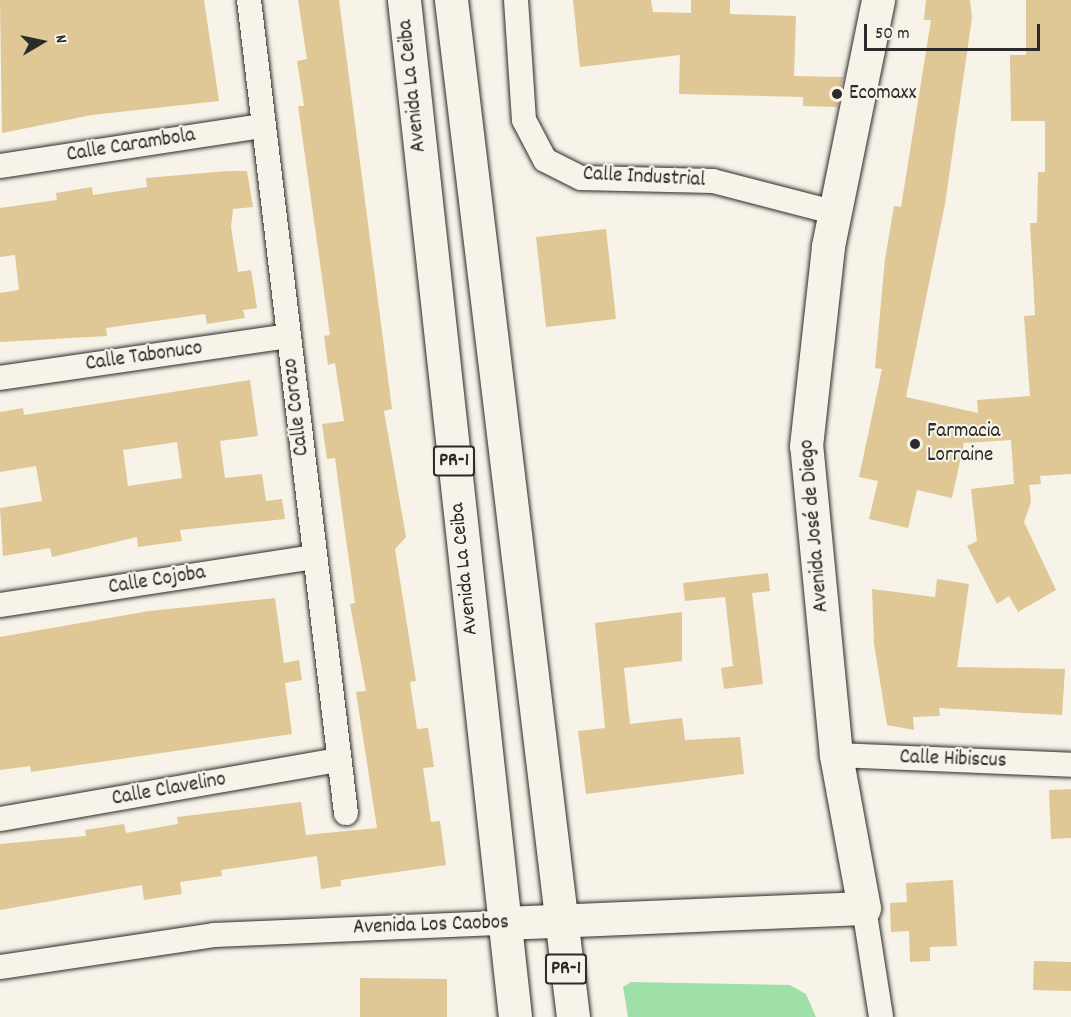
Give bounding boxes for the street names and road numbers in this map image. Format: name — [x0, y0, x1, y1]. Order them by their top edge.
street label: Avenida La Ceiba — [394, 18, 432, 154]
street label: Calle Carambola — [65, 123, 197, 169]
street label: Calle Industrial — [582, 162, 706, 194]
street label: Calle Tabonuco — [84, 336, 204, 378]
street label: Calle Corozo — [278, 357, 316, 457]
street label: Avenida José de Diego — [795, 438, 835, 614]
road number: PR-1 — [432, 444, 476, 478]
street label: Avenida La Ceiba — [446, 501, 484, 637]
street label: Calle Cojoba — [107, 561, 207, 601]
street label: Calle Hibiscus — [899, 746, 1007, 774]
street label: Calle Clavelino — [110, 768, 228, 812]
street label: Avenida Los Caobos — [353, 911, 509, 941]
road number: PR-1 — [544, 952, 588, 986]

